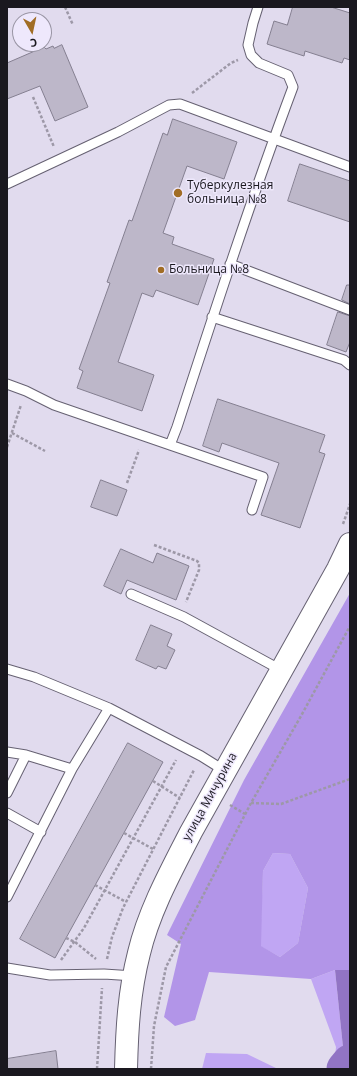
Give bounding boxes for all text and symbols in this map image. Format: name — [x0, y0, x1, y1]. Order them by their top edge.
north arrow — [12, 12, 52, 52]
text: С — [29, 35, 38, 51]
place label: Туберкулезная больница №8 — [187, 179, 273, 207]
marker: Туберкулезная больница №8 — [172, 187, 184, 199]
place label: Больница №8 — [169, 263, 249, 277]
marker: Больница №8 — [156, 265, 166, 275]
street label: улица Мичурина — [180, 750, 240, 844]

